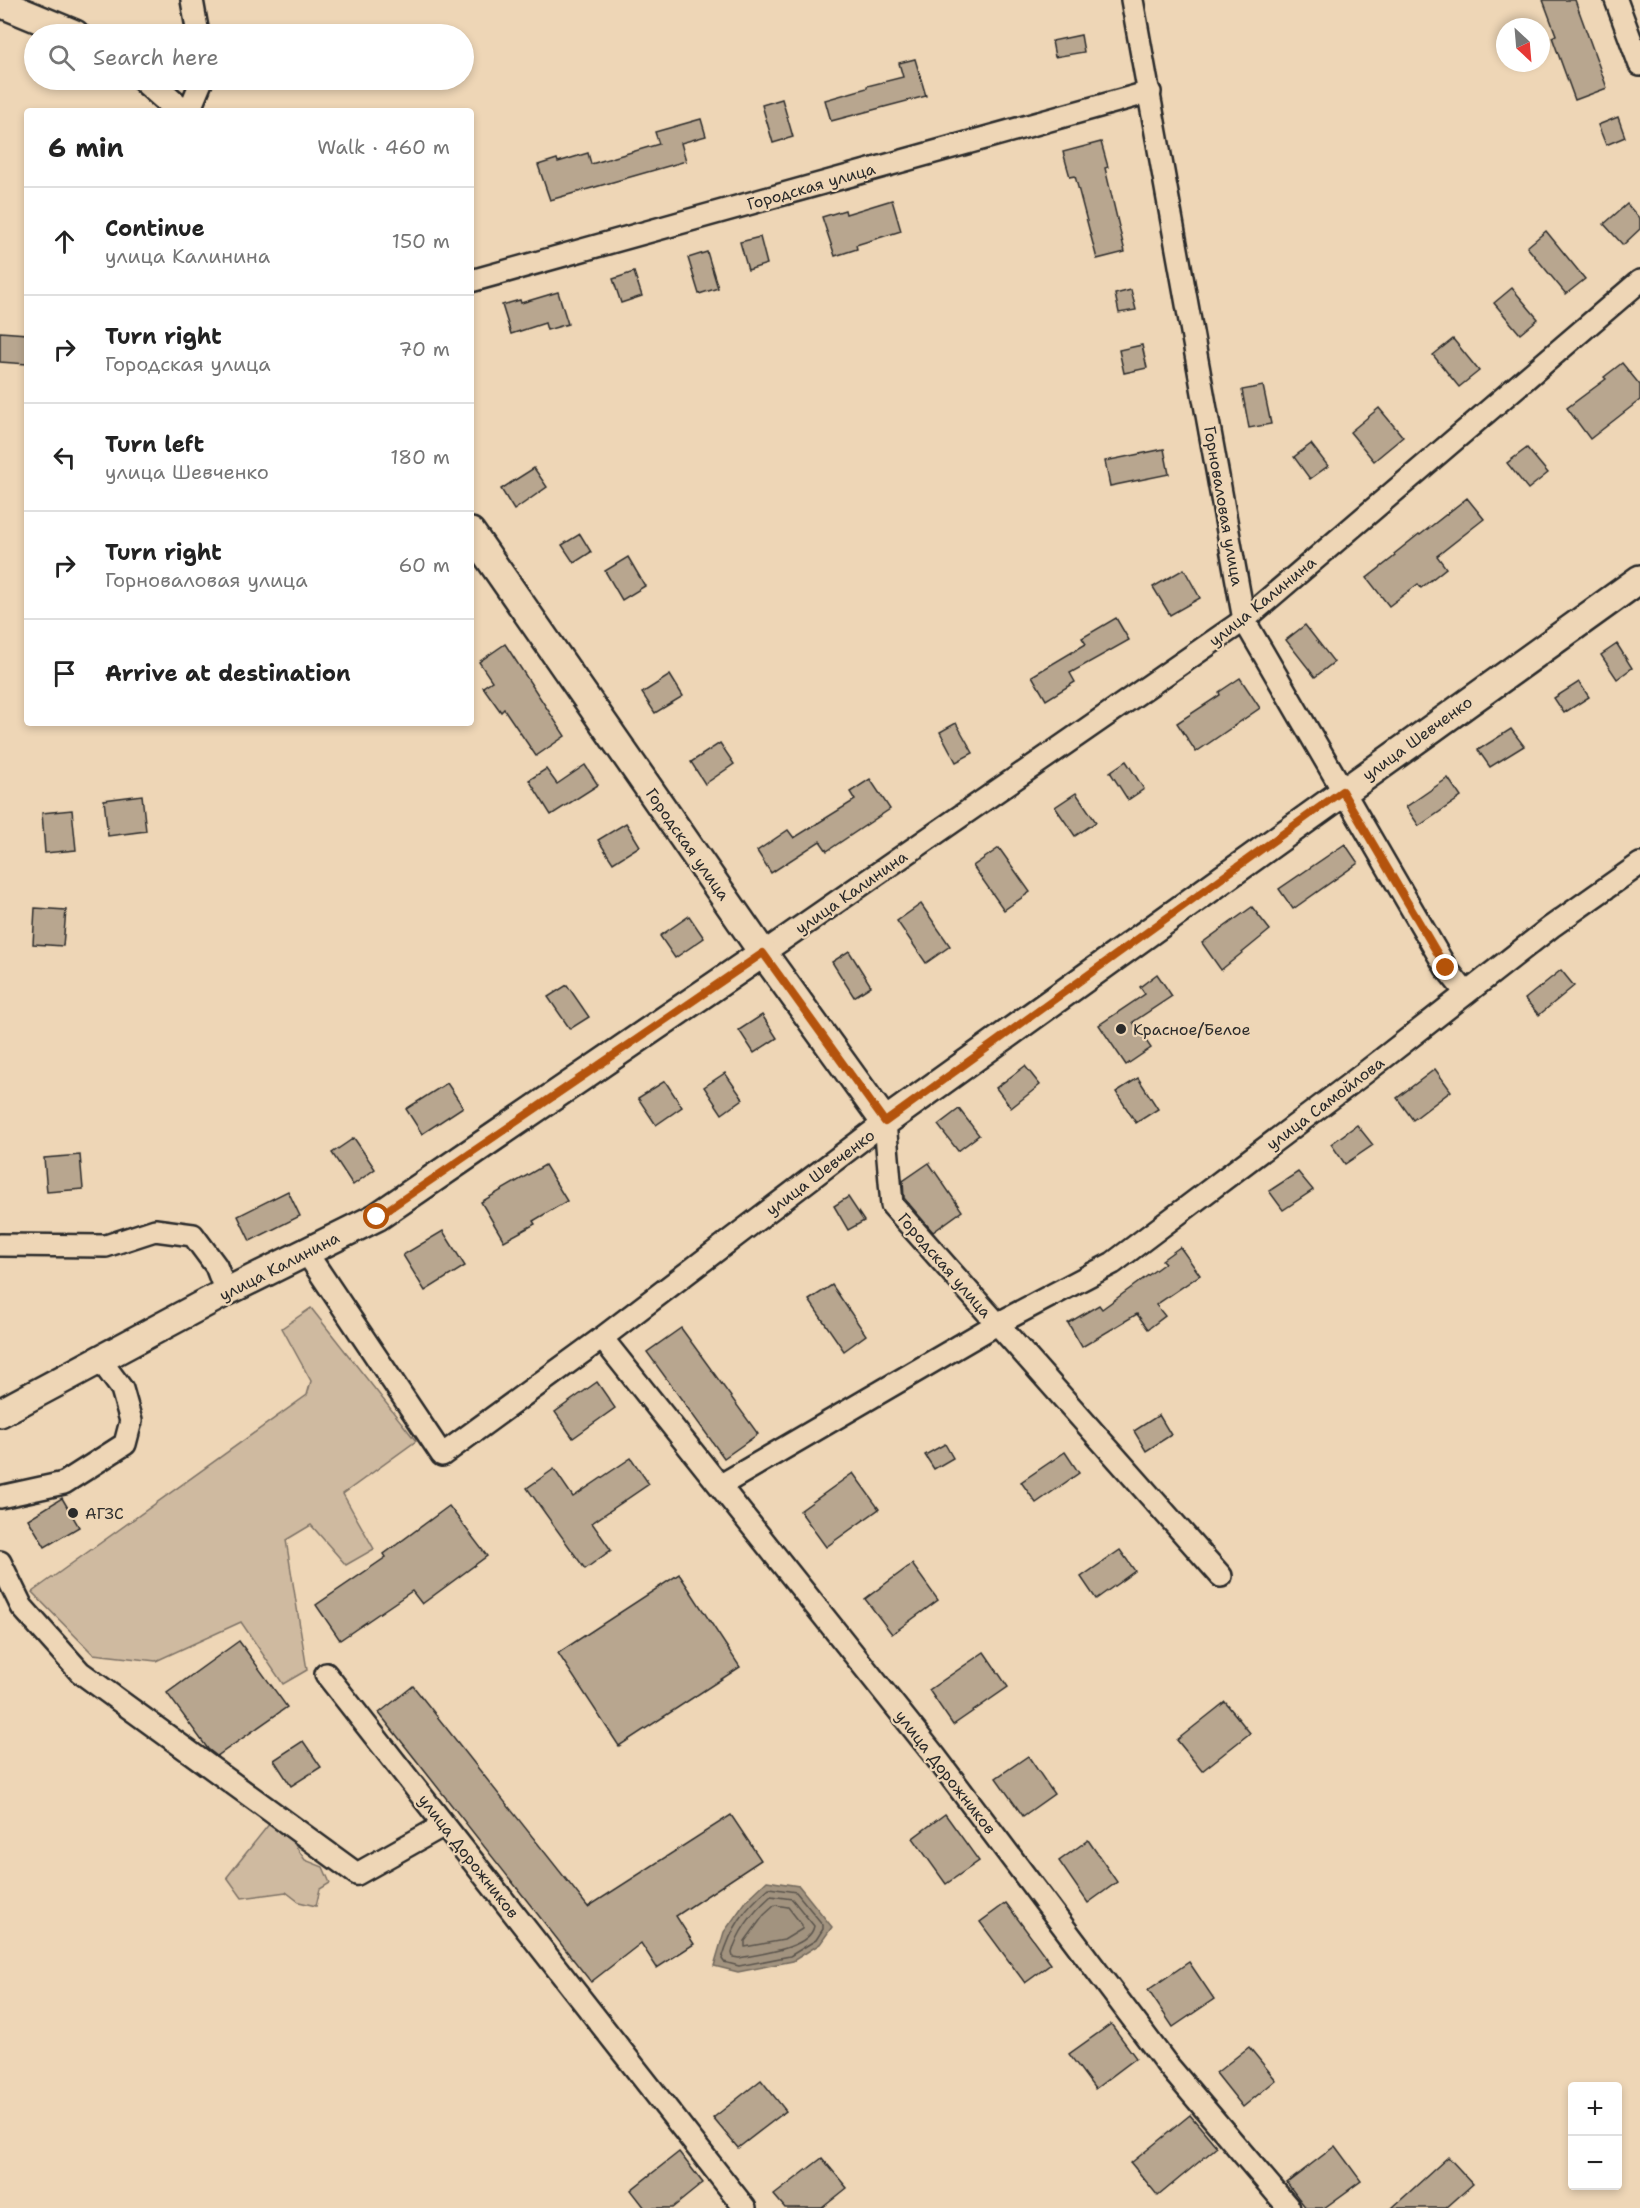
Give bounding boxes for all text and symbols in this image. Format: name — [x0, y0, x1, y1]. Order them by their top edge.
north arrow — [1496, 18, 1550, 72]
search box — [24, 24, 474, 90]
icon: search — [45, 41, 78, 74]
text: Search here — [93, 43, 219, 72]
text: 6 min — [48, 130, 124, 165]
text: Walk · 460 m — [317, 134, 450, 160]
street label: Городская улица — [745, 158, 878, 215]
text: Continue — [105, 214, 205, 243]
icon: ahead — [48, 225, 81, 258]
text: 150 m — [392, 228, 450, 254]
text: улица Калинина — [105, 243, 270, 269]
text: Turn right — [105, 322, 222, 351]
icon: right — [48, 333, 81, 366]
text: 70 m — [398, 336, 450, 362]
text: Городская улица — [105, 351, 271, 377]
street label: Горноваловая улица — [1199, 424, 1248, 588]
text: Turn left — [105, 430, 204, 459]
icon: left — [48, 441, 81, 474]
text: 180 m — [390, 444, 450, 470]
text: улица Шевченко — [105, 459, 269, 485]
text: Turn right — [105, 538, 222, 567]
icon: right — [48, 549, 81, 582]
text: 60 m — [398, 552, 450, 578]
street label: улица Калинина — [1204, 552, 1320, 651]
text: Горноваловая улица — [105, 567, 308, 593]
icon: arrive — [48, 657, 81, 690]
text: Arrive at destination — [105, 659, 351, 688]
street label: улица Шевченко — [1358, 691, 1476, 785]
street label: Городская улица — [641, 784, 734, 905]
street label: улица Калинина — [791, 846, 911, 939]
route end — [1432, 954, 1458, 980]
place label: Красное/Белое — [1133, 1019, 1251, 1040]
marker: Красное/Белое — [1114, 1022, 1128, 1036]
street label: улица Самойлова — [1262, 1052, 1389, 1155]
street label: улица Шевченко — [762, 1125, 879, 1220]
route start — [363, 1203, 389, 1229]
street label: Городская улица — [893, 1208, 996, 1322]
street label: улица Калинина — [216, 1227, 343, 1306]
place label: АГЗС — [85, 1503, 124, 1524]
marker: АГЗС — [66, 1506, 80, 1520]
street label: улица Дорожников — [891, 1706, 1001, 1839]
street label: улица Дорожников — [414, 1790, 524, 1923]
map controls — [1568, 2082, 1622, 2190]
button: + — [1568, 2082, 1622, 2136]
button: − — [1568, 2136, 1622, 2190]

